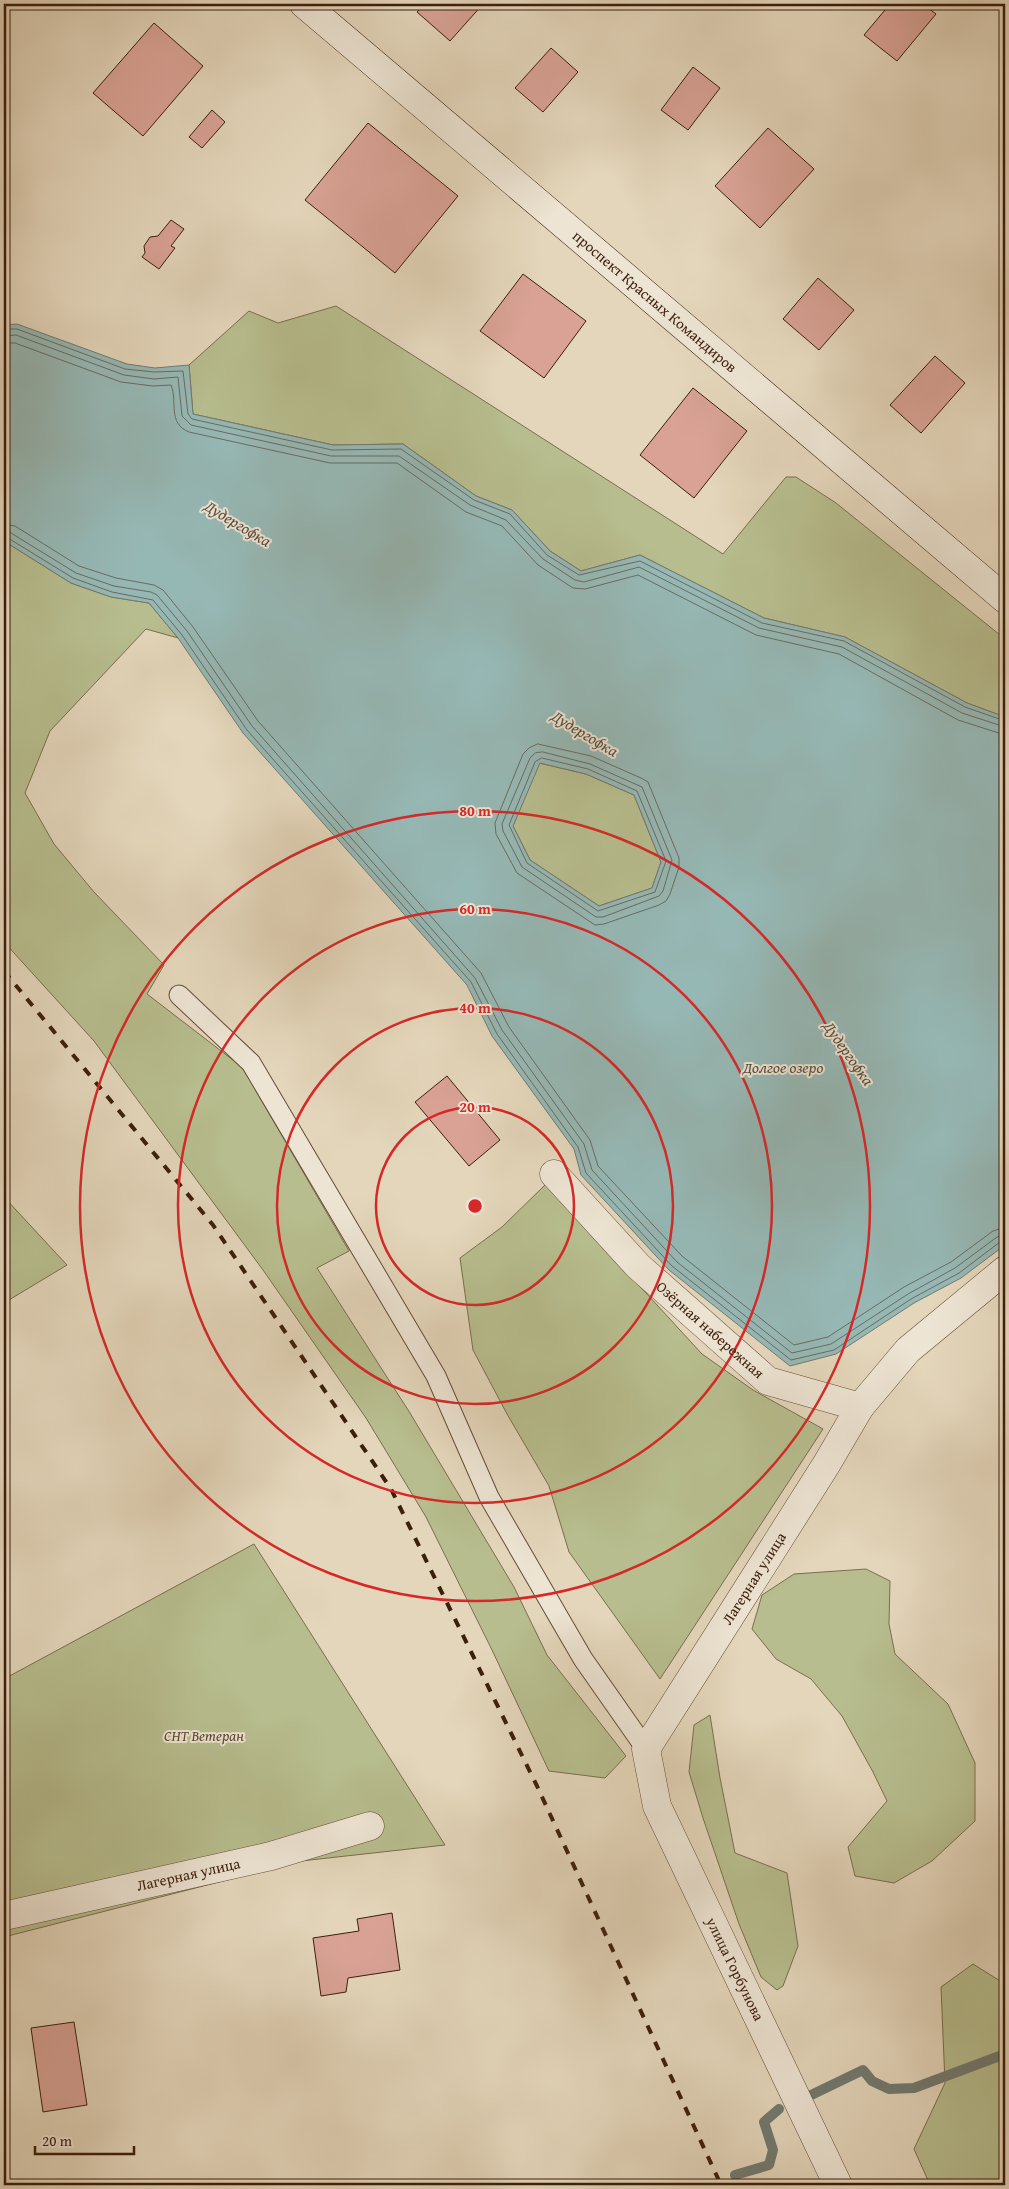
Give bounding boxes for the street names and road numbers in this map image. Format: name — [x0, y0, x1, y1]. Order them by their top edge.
street label: проспект Красных Командиров — [568, 225, 742, 377]
street label: Озёрная набережная — [652, 1276, 769, 1383]
street label: Лагерная улица — [717, 1527, 791, 1628]
street label: Лагерная улица — [135, 1852, 243, 1896]
street label: улица Горбунова — [701, 1913, 770, 2025]

